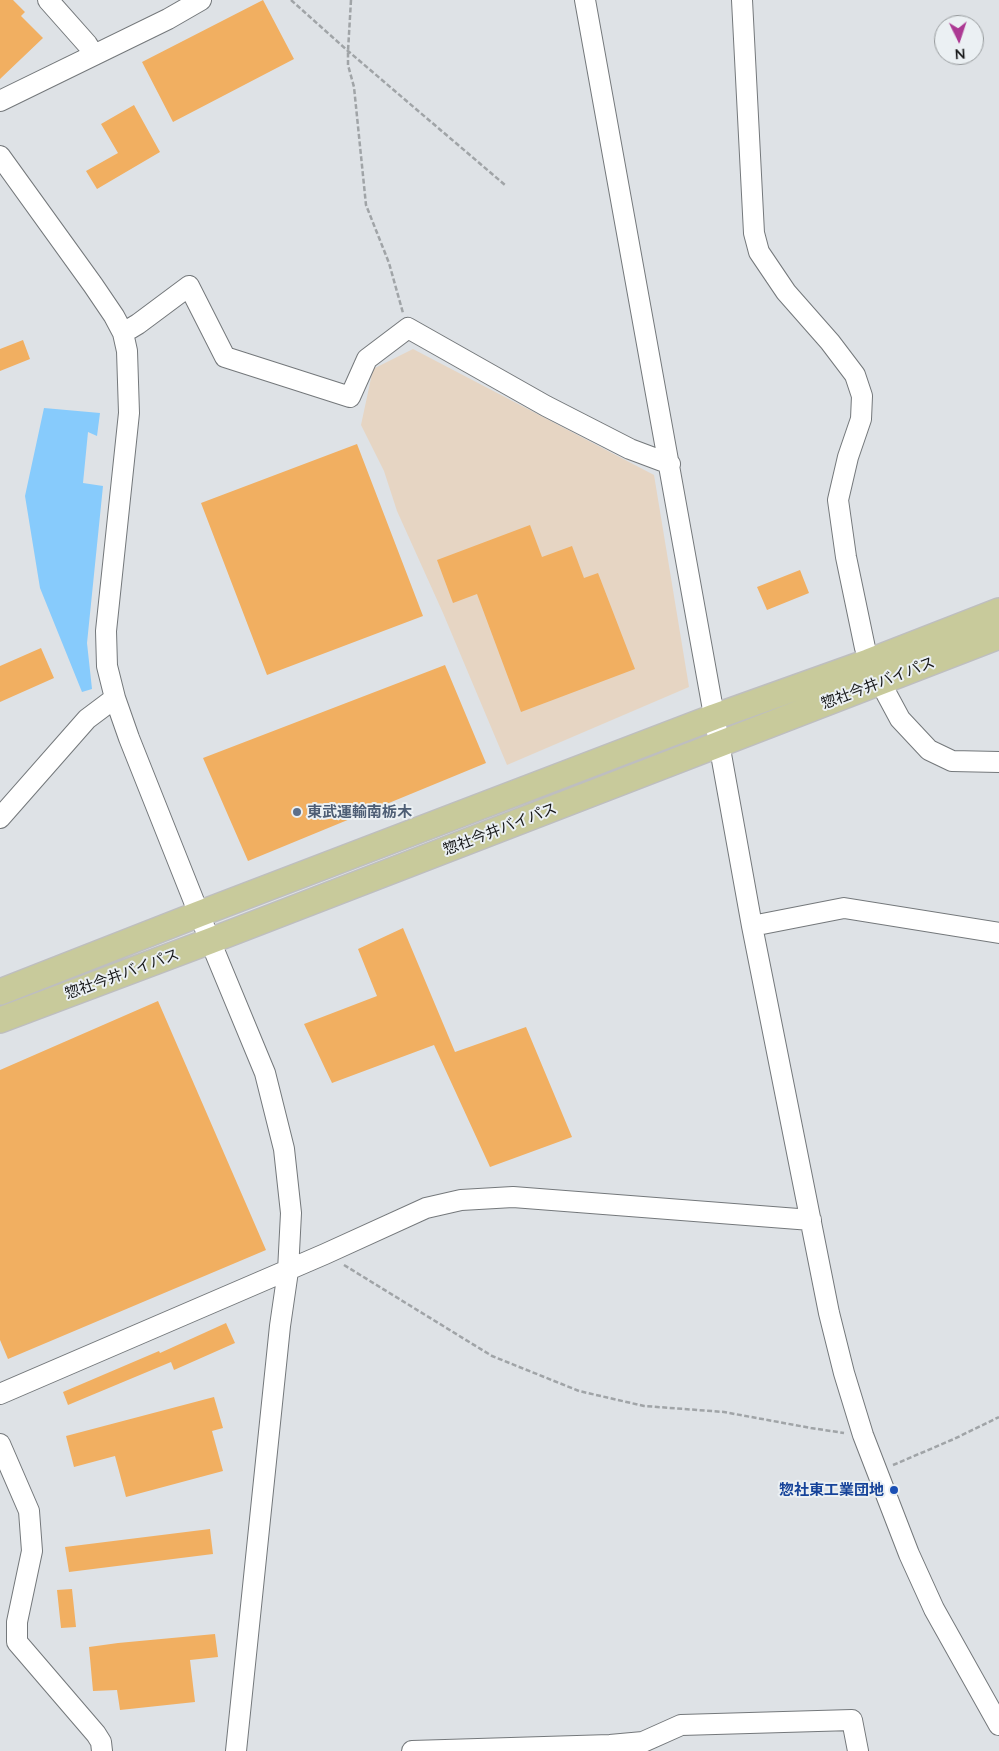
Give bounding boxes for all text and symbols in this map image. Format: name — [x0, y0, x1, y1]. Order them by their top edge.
north arrow — [934, 15, 984, 65]
text: N — [954, 46, 966, 63]
street label: 惣社今井バイパス — [819, 653, 937, 713]
street label: 惣社今井バイパス — [441, 799, 559, 859]
place label: 東武運輸南栃木 — [307, 803, 412, 821]
marker: 東武運輸南栃木 — [291, 806, 303, 818]
street label: 惣社今井バイパス — [63, 945, 181, 1003]
place label: 惣社東工業団地 — [779, 1481, 884, 1499]
marker: 惣社東工業団地 — [888, 1484, 900, 1496]

